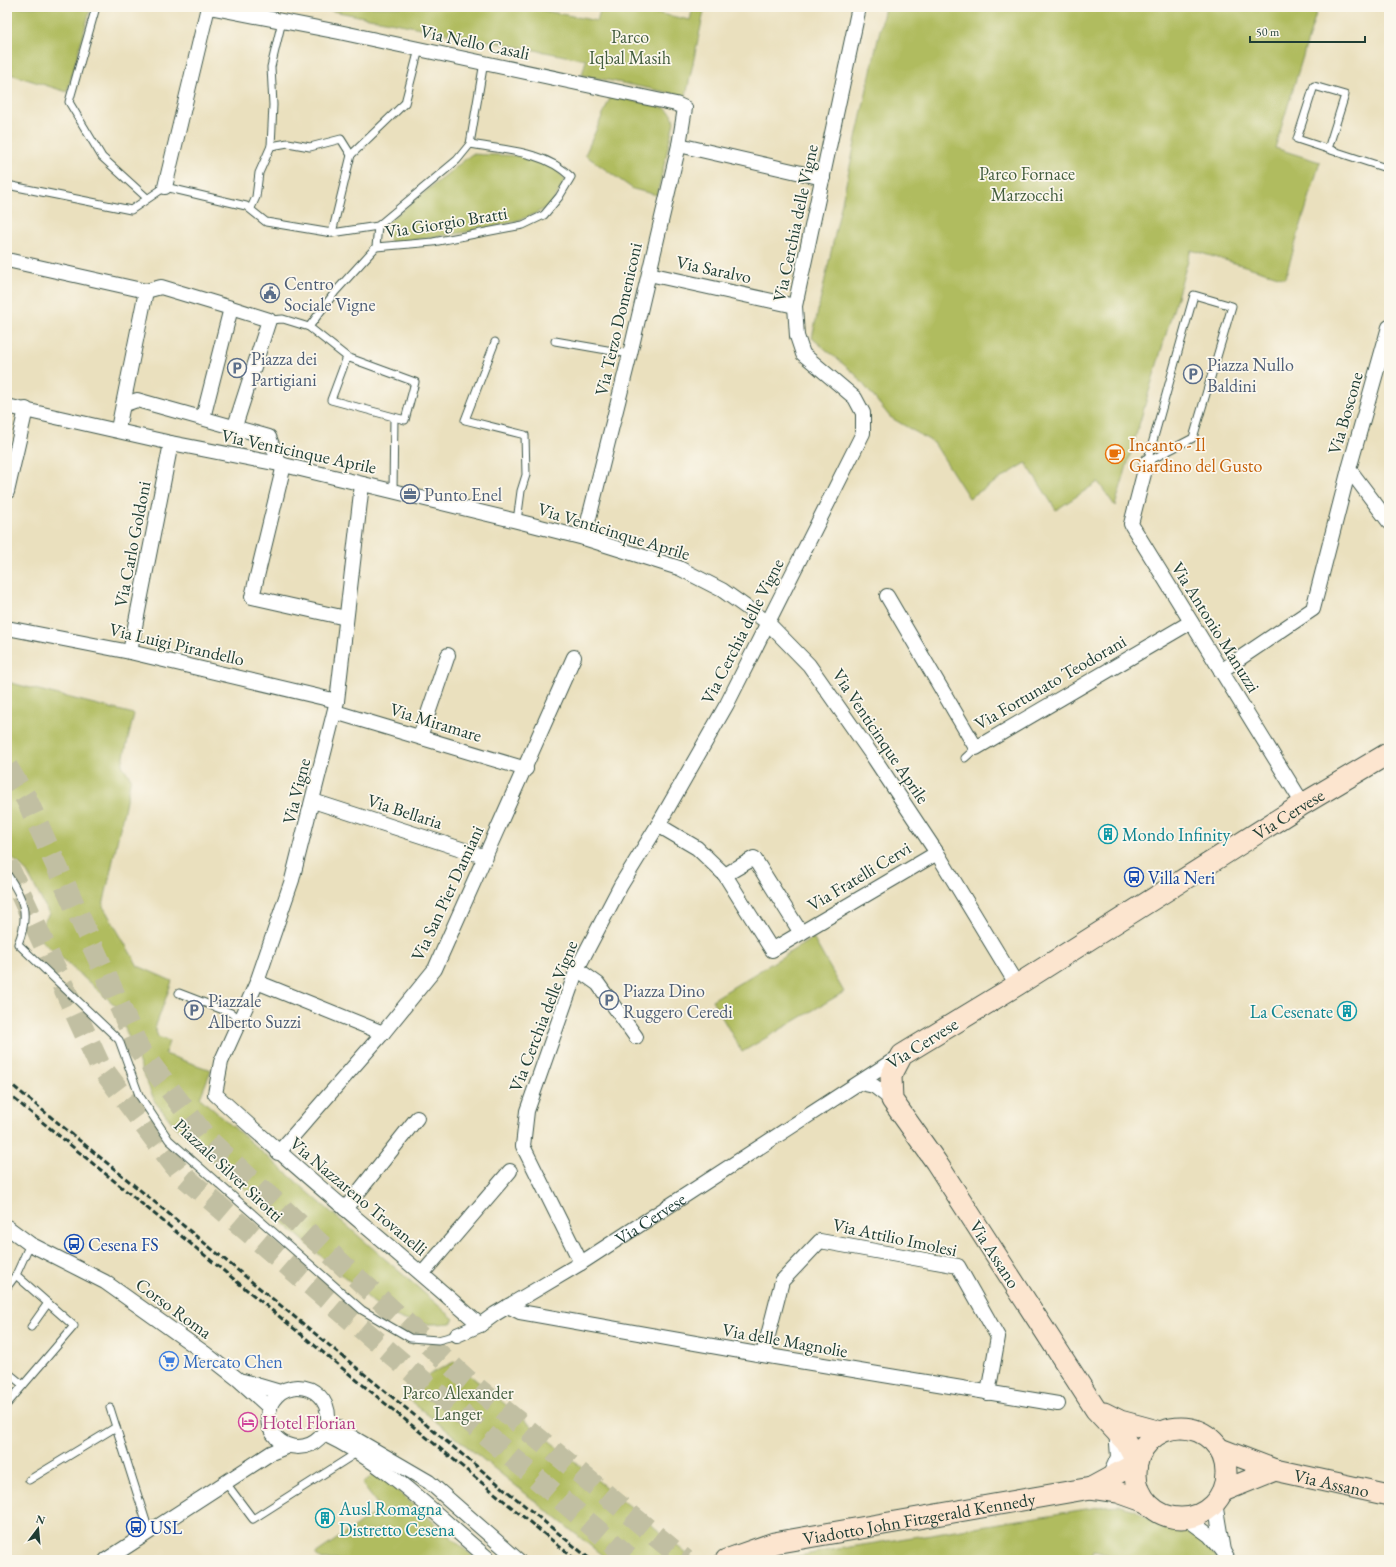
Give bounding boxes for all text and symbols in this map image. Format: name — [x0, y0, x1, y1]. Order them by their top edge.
scale bar — [1250, 18, 1365, 44]
street label: Via Nello Casali — [418, 19, 532, 65]
text: 50 m — [1256, 24, 1280, 40]
park label: Parco Iqbal Masih — [589, 25, 671, 69]
street label: Via Cerchia delle Vigne — [767, 142, 823, 304]
park label: Parco Fornace Marzocchi — [979, 162, 1075, 206]
street label: Via Giorgio Bratti — [383, 201, 509, 243]
street label: Via Terzo Domeniconi — [589, 240, 647, 398]
street label: Via Saralvo — [674, 250, 754, 288]
place label: Centro Sociale Vigne — [284, 272, 376, 316]
public building icon: Centro Sociale Vigne — [259, 282, 281, 304]
place label: Piazza dei Partigiani — [251, 347, 318, 391]
place label: Piazza Nullo Baldini — [1207, 353, 1294, 397]
parking icon: Piazza dei Partigiani — [226, 357, 248, 379]
parking icon: Piazza Nullo Baldini — [1182, 363, 1204, 385]
street label: Via Boscone — [1322, 369, 1368, 457]
street label: Via Venticinque Aprile — [219, 423, 379, 479]
place label: Incanto - Il Giardino del Gusto — [1129, 433, 1262, 477]
cafe icon: Incanto - Il Giardino del Gusto — [1104, 443, 1126, 465]
street label: Via Carlo Goldoni — [109, 479, 156, 609]
office icon: Punto Enel — [399, 483, 421, 505]
place label: Punto Enel — [424, 483, 502, 506]
street label: Via Venticinque Aprile — [535, 497, 693, 565]
street label: Via Cerchia delle Vigne — [695, 554, 789, 708]
street label: Via Antonio Manuzzi — [1167, 557, 1266, 697]
street label: Via Luigi Pirandello — [107, 617, 247, 671]
street label: Via Fortunato Teodorani — [970, 629, 1131, 735]
street label: Via Venticinque Aprile — [827, 664, 935, 808]
street label: Via Miramare — [387, 697, 485, 747]
street label: Via Vigne — [277, 756, 315, 826]
street label: Via Cervese — [1248, 783, 1328, 845]
street label: Via Bellaria — [364, 788, 446, 834]
street label: Via San Pier Damiani — [406, 821, 489, 964]
building icon: Mondo Infinity — [1097, 823, 1119, 845]
place label: Mondo Infinity — [1122, 823, 1230, 846]
street label: Via Fratelli Cervi — [803, 836, 915, 916]
bus stop icon: Villa Neri — [1123, 866, 1145, 888]
place label: Villa Neri — [1148, 866, 1216, 889]
street label: Via Cerchia delle Vigne — [504, 937, 582, 1095]
place label: Piazza Dino Ruggero Ceredi — [623, 979, 733, 1023]
place label: Piazzale Alberto Suzzi — [207, 989, 302, 1033]
parking icon: Piazza Dino Ruggero Ceredi — [598, 989, 620, 1011]
parking icon: Piazzale Alberto Suzzi — [183, 999, 205, 1021]
place label: La Cesenate — [1250, 1000, 1333, 1023]
building icon: La Cesenate — [1336, 1000, 1358, 1022]
street label: Via Cervese — [882, 1012, 962, 1074]
street label: Piazzale Silver Sirotti — [169, 1113, 289, 1227]
street label: Via Nazzareno Trovanelli — [285, 1132, 433, 1261]
street label: Via Cervese — [610, 1187, 690, 1250]
street label: Via Attilio Imolesi — [831, 1213, 960, 1262]
street label: Via Assano — [964, 1216, 1026, 1292]
bus stop icon: Cesena FS — [63, 1233, 85, 1255]
place label: Cesena FS — [88, 1233, 159, 1256]
street label: Corso Roma — [131, 1273, 217, 1344]
street label: Via delle Magnolie — [720, 1318, 850, 1362]
supermarket icon: Mercato Chen — [158, 1350, 180, 1372]
place label: Mercato Chen — [183, 1350, 283, 1373]
park label: Parco Alexander Langer — [402, 1381, 514, 1425]
hotel icon: Hotel Florian — [237, 1411, 259, 1433]
place label: Hotel Florian — [262, 1411, 356, 1434]
street label: Via Assano — [1292, 1463, 1372, 1502]
street label: Viadotto John Fitzgerald Kennedy — [801, 1486, 1037, 1549]
place label: Ausl Romagna Distretto Cesena — [338, 1497, 455, 1541]
building icon: Ausl Romagna Distretto Cesena — [314, 1507, 336, 1529]
north arrow — [18, 1509, 58, 1549]
text: N — [35, 1511, 47, 1527]
bus stop icon: USL — [125, 1516, 147, 1538]
place label: USL — [150, 1516, 183, 1539]

